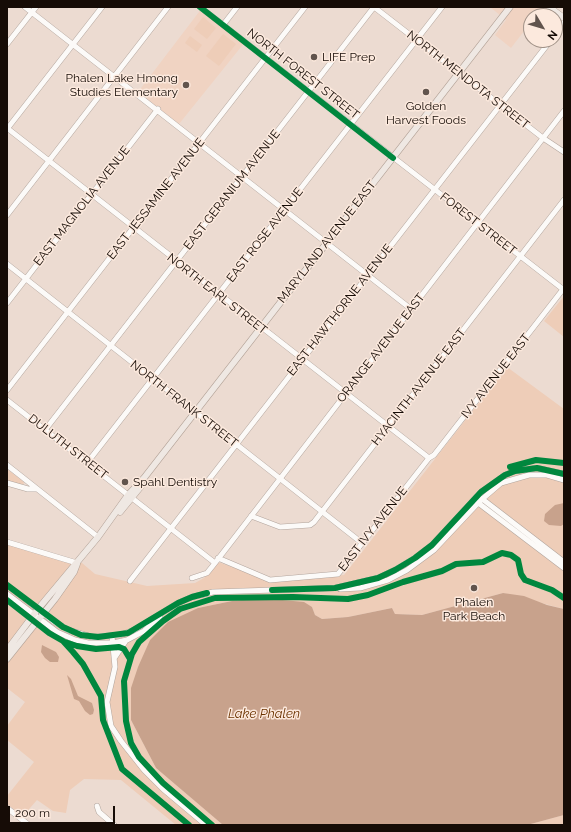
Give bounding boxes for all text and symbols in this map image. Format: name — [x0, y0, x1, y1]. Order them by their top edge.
north arrow — [523, 8, 563, 48]
street label: NORTH FOREST STREET — [244, 26, 362, 122]
street label: NORTH MENDOTA STREET — [404, 28, 532, 132]
text: N — [544, 28, 560, 42]
place label: LIFE Prep — [322, 50, 375, 64]
marker: LIFE Prep — [309, 52, 319, 62]
place label: Phalen Lake Hmong Studies Elementary — [66, 71, 178, 99]
marker: Phalen Lake Hmong Studies Elementary — [181, 80, 191, 90]
marker: Golden Harvest Foods — [421, 87, 431, 97]
place label: Golden Harvest Foods — [386, 99, 466, 127]
street label: EAST GERANIUM AVENUE — [181, 127, 283, 253]
street label: EAST JESSAMINE AVENUE — [104, 135, 208, 263]
street label: EAST MAGNOLIA AVENUE — [31, 143, 133, 269]
street label: MARYLAND AVENUE EAST — [275, 178, 379, 306]
street label: EAST ROSE AVENUE — [224, 185, 306, 285]
street label: FOREST STREET — [437, 190, 519, 258]
street label: EAST HAWTHORNE AVENUE — [284, 241, 396, 379]
street label: NORTH EARL STREET — [164, 250, 270, 338]
street label: ORANGE AVENUE EAST — [334, 291, 428, 405]
street label: HYACINTH AVENUE EAST — [369, 326, 469, 448]
street label: IVY AVENUE EAST — [458, 331, 534, 421]
street label: NORTH FRANK STREET — [127, 357, 241, 451]
street label: DULUTH STREET — [25, 411, 111, 483]
place label: Spahl Dentistry — [133, 475, 217, 489]
marker: Spahl Dentistry — [120, 477, 130, 487]
street label: EAST IVY AVENUE — [335, 484, 411, 574]
marker: Phalen Park Beach — [469, 583, 479, 593]
place label: Phalen Park Beach — [443, 595, 505, 623]
water label: Lake Phalen — [228, 706, 300, 722]
scale bar — [10, 798, 117, 824]
text: 200 m — [15, 806, 50, 820]

